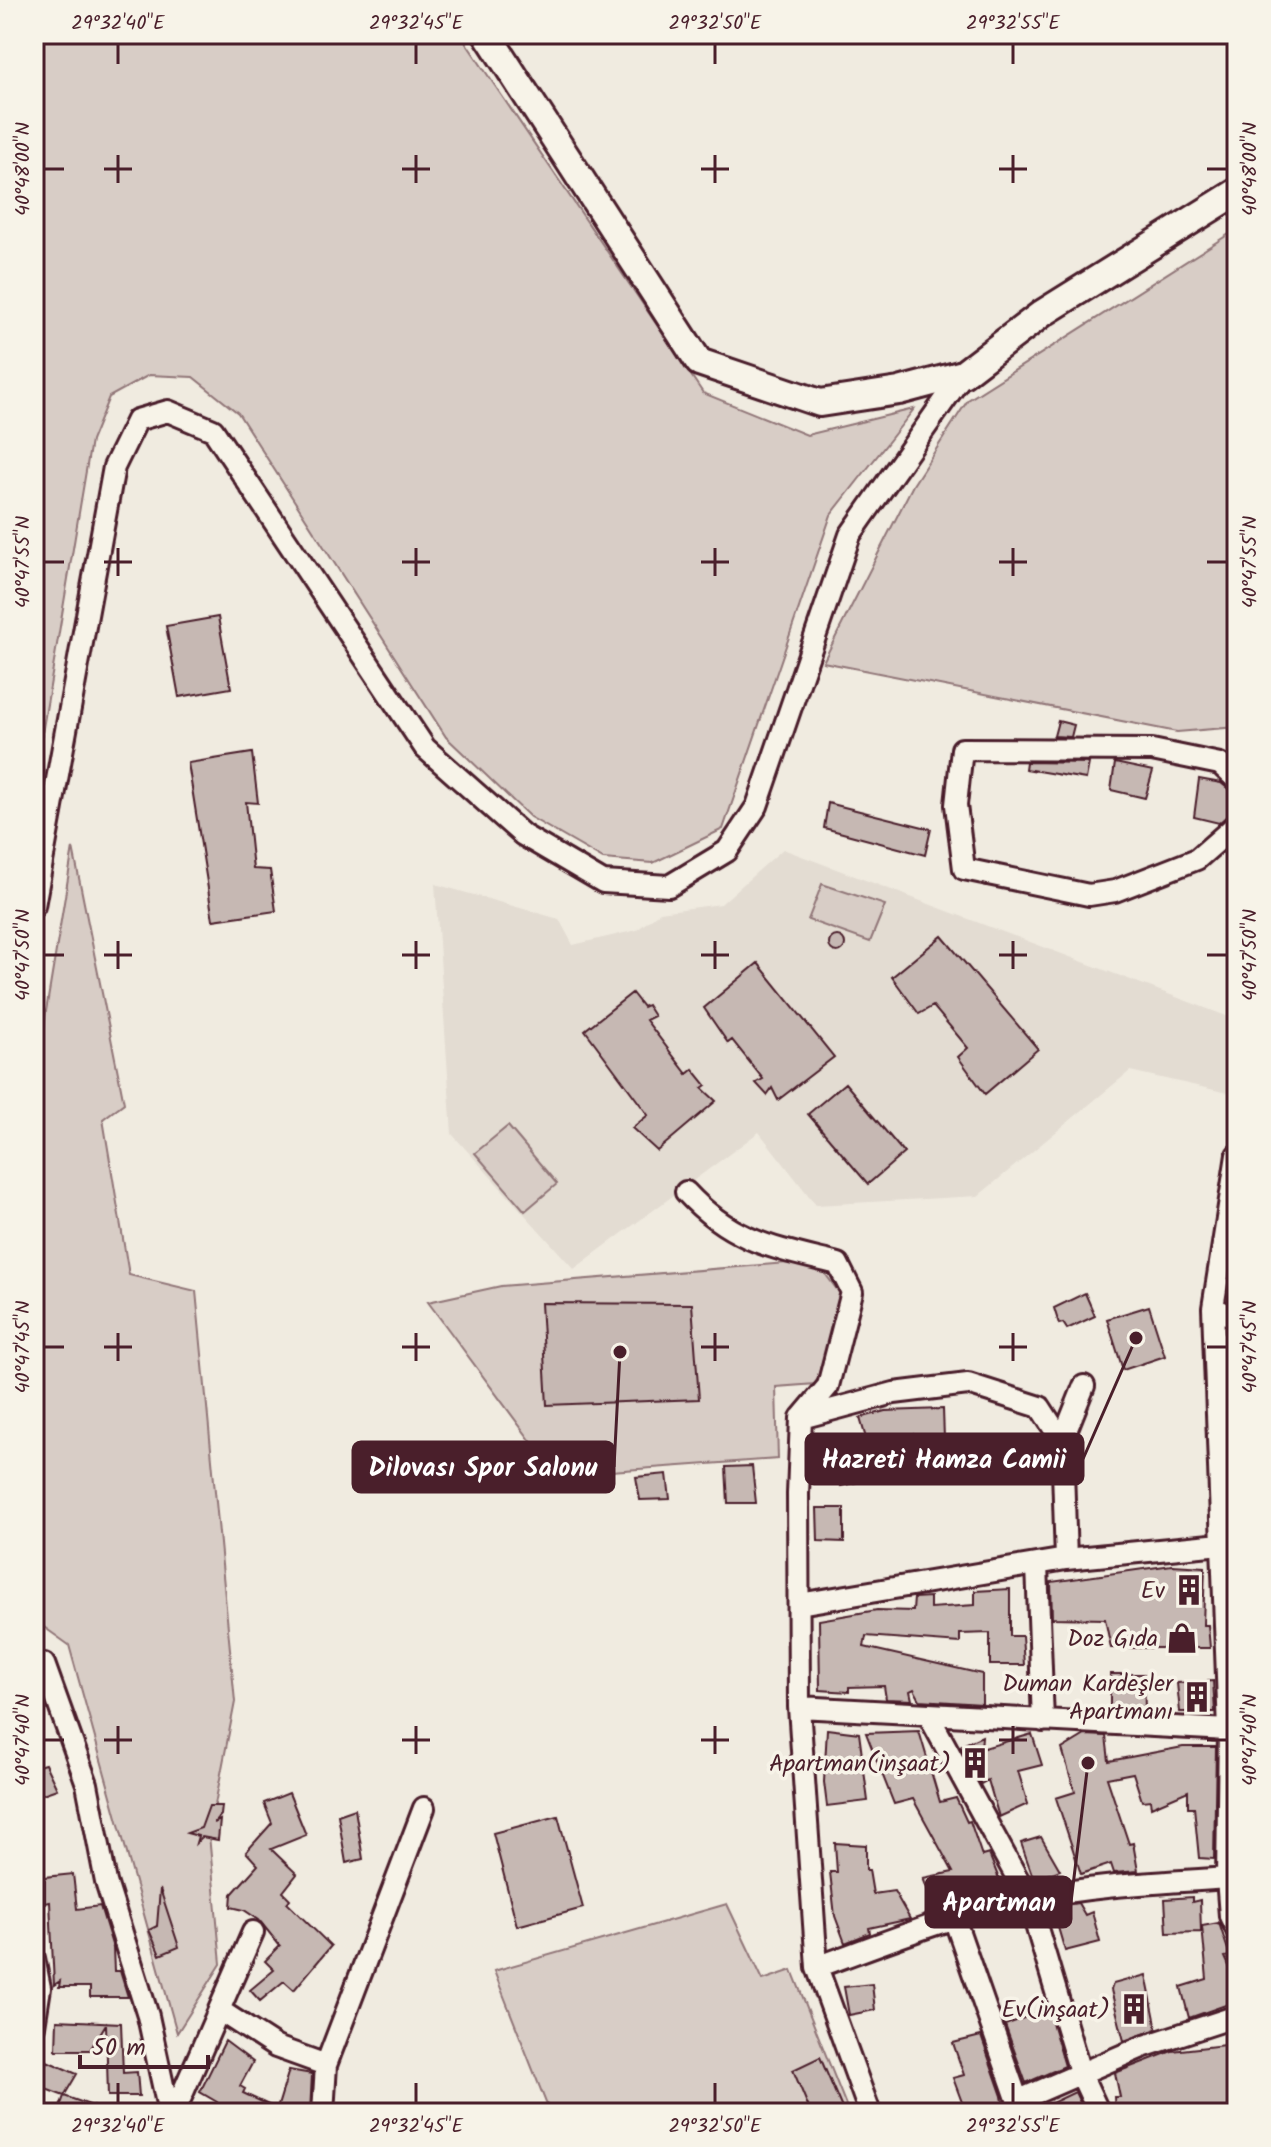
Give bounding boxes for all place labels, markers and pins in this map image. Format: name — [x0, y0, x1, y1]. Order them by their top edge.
callout: Hazreti Hamza Camii — [806, 1434, 1083, 1484]
callout: Dilovası Spor Salonu — [353, 1442, 614, 1492]
place label: Ev — [1141, 1572, 1166, 1611]
building icon: Ev — [1172, 1573, 1206, 1607]
place label: Doz Gıda — [1067, 1620, 1158, 1659]
shop icon: Doz Gıda — [1165, 1621, 1199, 1655]
place label: Duman Kardeşler Apartmanı — [1002, 1665, 1175, 1732]
building icon: Duman Kardeşler Apartmanı — [1180, 1680, 1214, 1714]
place label: Apartman(inşaat) — [769, 1745, 951, 1784]
building icon: Apartman(inşaat) — [958, 1746, 992, 1780]
callout: Apartman — [926, 1877, 1071, 1927]
place label: Ev(inşaat) — [1002, 1991, 1110, 2030]
building icon: Ev(inşaat) — [1117, 1992, 1151, 2026]

